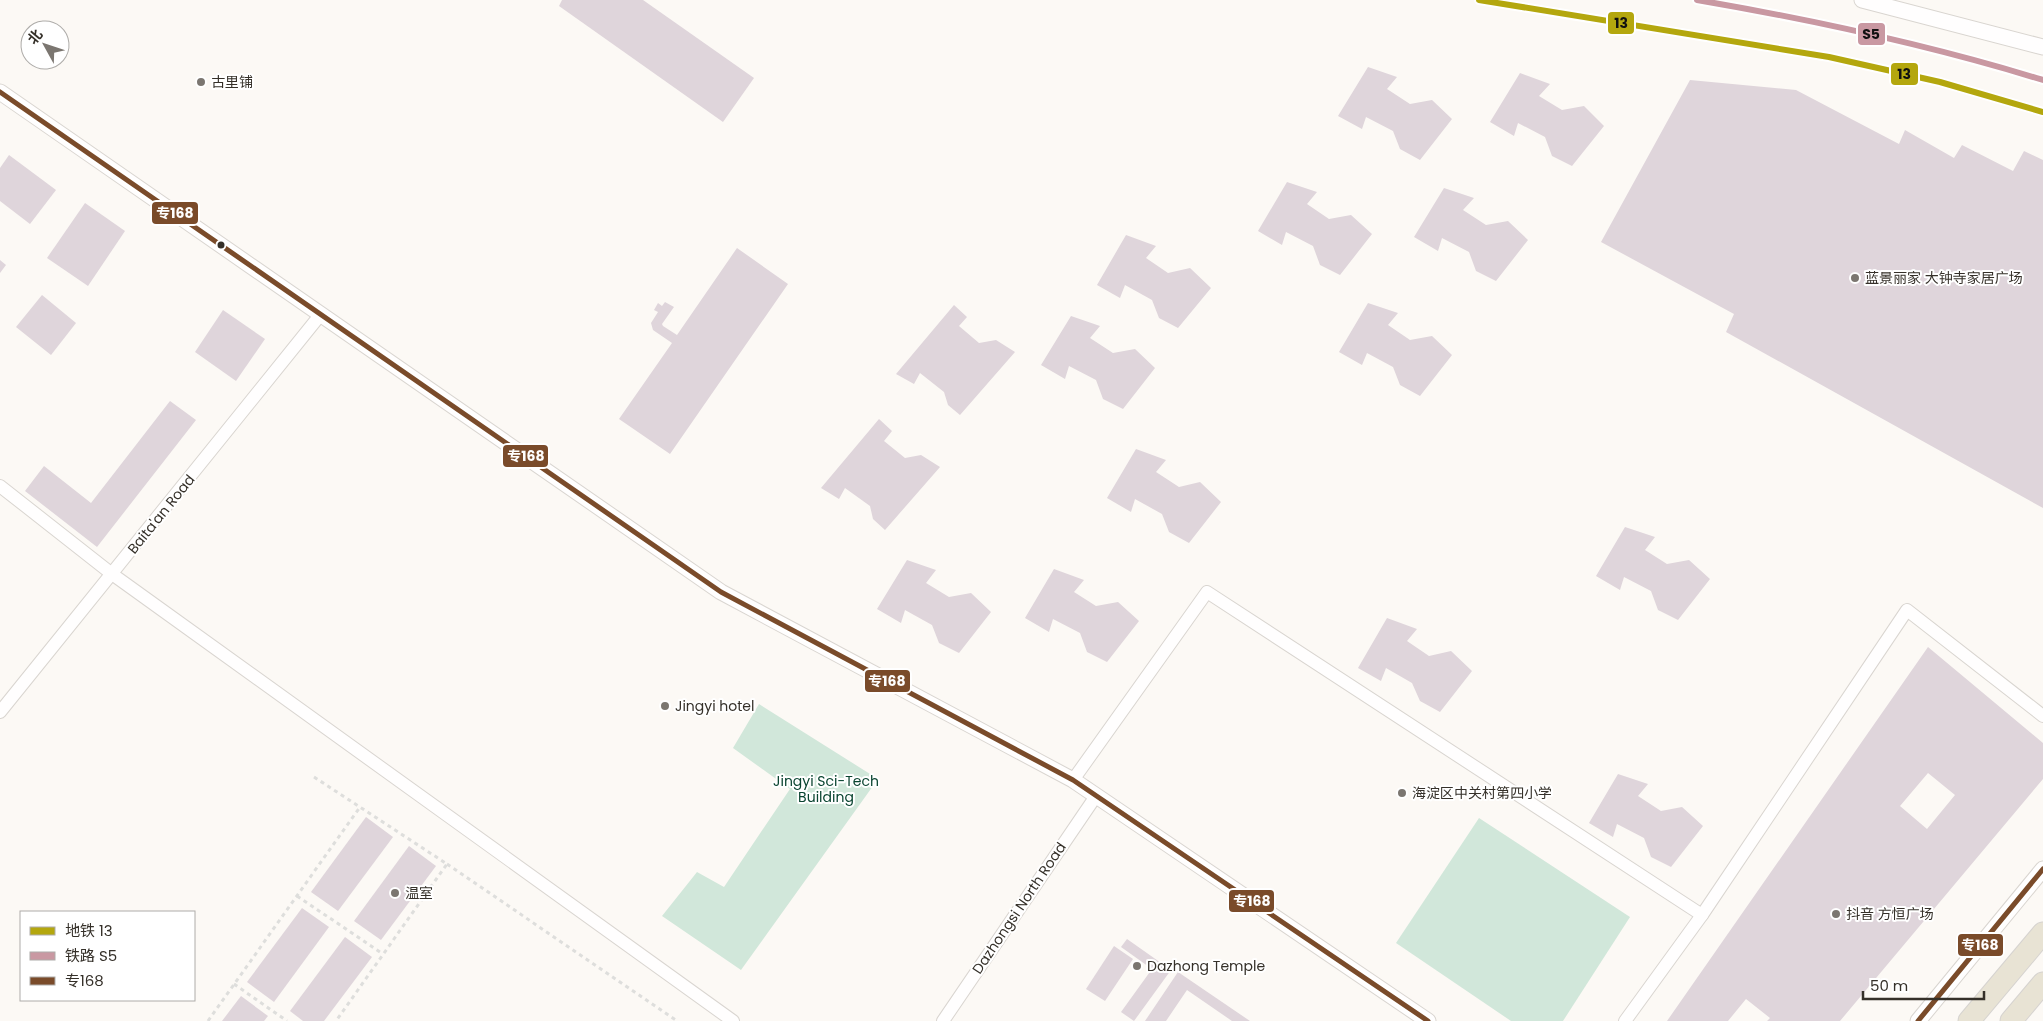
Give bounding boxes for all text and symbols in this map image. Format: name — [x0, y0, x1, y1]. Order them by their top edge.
line badge: 13 — [1607, 11, 1635, 35]
text: 13 — [1614, 13, 1628, 33]
north arrow — [20, 20, 70, 70]
line badge: S5 — [1857, 22, 1886, 46]
text: S5 — [1862, 24, 1880, 44]
text: 北 — [23, 25, 47, 48]
line badge: 13 — [1890, 62, 1919, 86]
text: 13 — [1897, 64, 1911, 84]
place label: 古里铺 — [211, 72, 253, 92]
marker: 古里铺 — [195, 76, 207, 88]
line badge: 专168 — [151, 201, 199, 225]
text: 专168 — [156, 203, 194, 223]
unlabelled marker — [216, 240, 226, 250]
place label: 蓝景丽家 大钟寺家居广场 — [1865, 268, 2023, 288]
marker: 蓝景丽家 大钟寺家居广场 — [1849, 272, 1861, 284]
line badge: 专168 — [502, 444, 549, 468]
text: 专168 — [507, 446, 545, 466]
street label: Baita'an Road — [123, 470, 199, 558]
line badge: 专168 — [864, 669, 911, 693]
text: 专168 — [868, 671, 906, 691]
place label: Jingyi hotel — [675, 696, 755, 716]
marker: Jingyi hotel — [659, 700, 671, 712]
park label: Jingyi Sci-Tech Building — [773, 771, 879, 807]
place label: 海淀区中关村第四小学 — [1412, 783, 1552, 803]
marker: 海淀区中关村第四小学 — [1396, 787, 1408, 799]
street label: Dazhongsi North Road — [967, 838, 1071, 978]
place label: 温室 — [405, 883, 433, 903]
marker: 温室 — [389, 887, 401, 899]
line badge: 专168 — [1228, 889, 1275, 913]
text: 专168 — [1233, 891, 1271, 911]
place label: 抖音 方恒广场 — [1846, 904, 1934, 924]
marker: 抖音 方恒广场 — [1830, 908, 1842, 920]
legend — [20, 911, 195, 1001]
text: 地铁 13 — [65, 920, 113, 941]
line badge: 专168 — [1957, 933, 2004, 957]
text: 专168 — [1961, 935, 1999, 955]
text: 铁路 S5 — [65, 945, 117, 966]
place label: Dazhong Temple — [1147, 956, 1265, 976]
marker: Dazhong Temple — [1131, 960, 1143, 972]
scale bar — [1863, 968, 1984, 1000]
text: 专168 — [65, 970, 104, 991]
text: 50 m — [1870, 975, 1908, 996]

